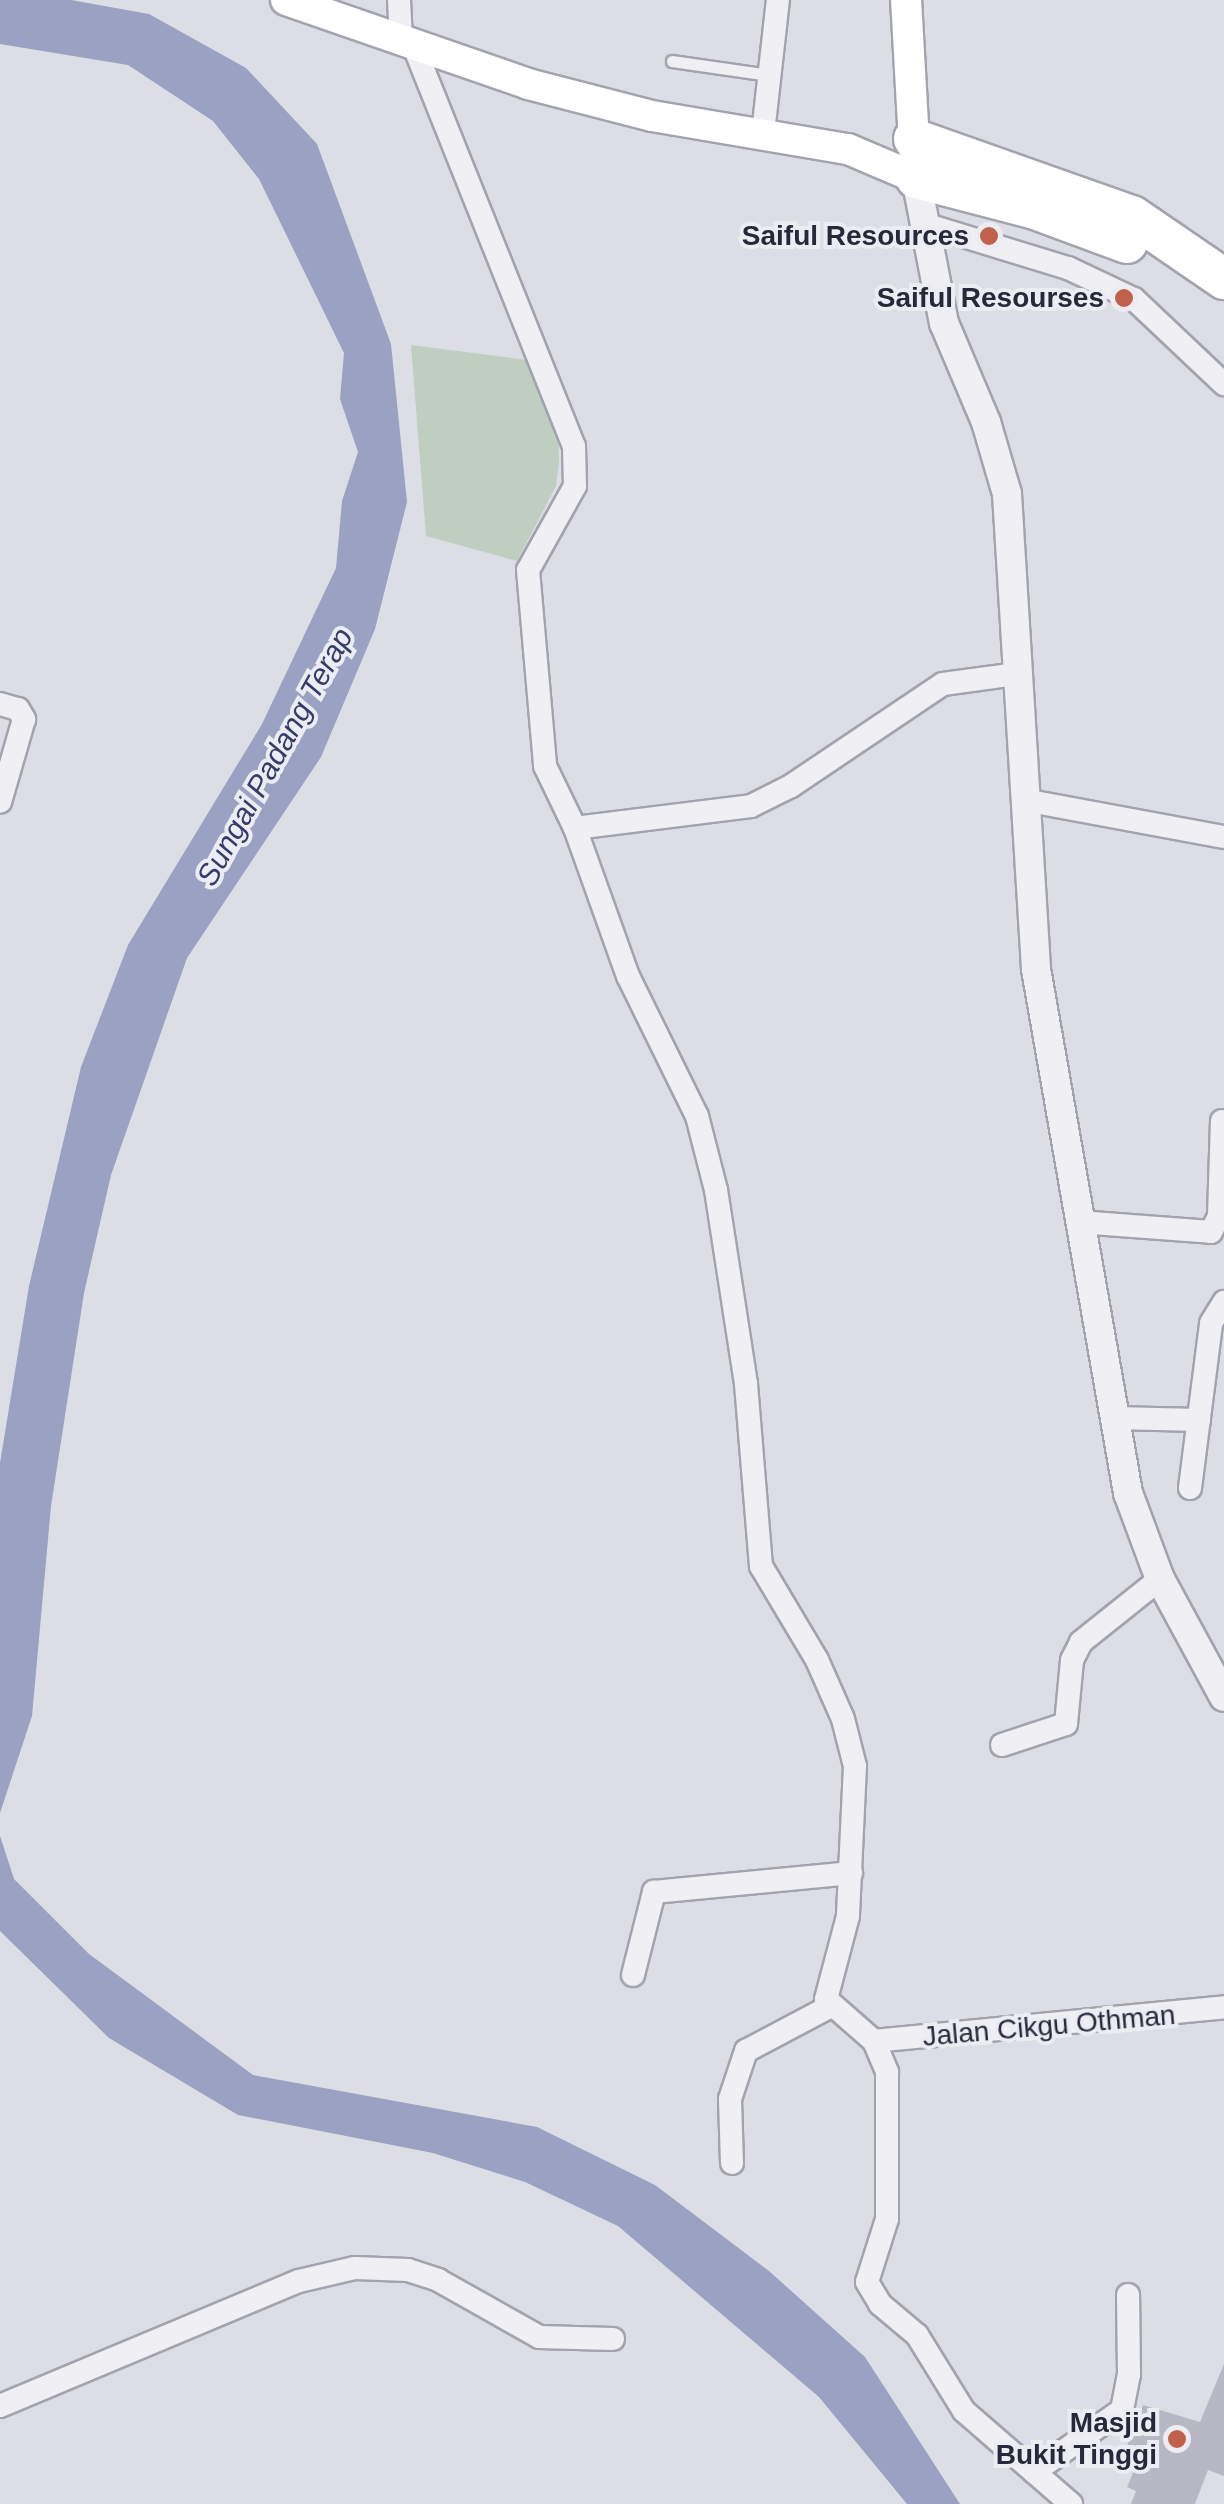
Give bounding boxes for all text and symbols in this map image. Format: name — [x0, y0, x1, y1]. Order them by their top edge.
place label: Saiful Resources — [742, 219, 969, 253]
marker: Saiful Resources — [978, 225, 1000, 247]
place label: Saiful Resourses — [877, 281, 1104, 315]
marker: Saiful Resourses — [1113, 287, 1135, 309]
water label: Sungai Padang Terap — [189, 622, 361, 892]
street label: Jalan Cikgu Othman — [921, 1998, 1177, 2054]
place label: Masjid Bukit Tinggi — [996, 2406, 1157, 2472]
marker: Masjid Bukit Tinggi — [1166, 2428, 1188, 2450]

